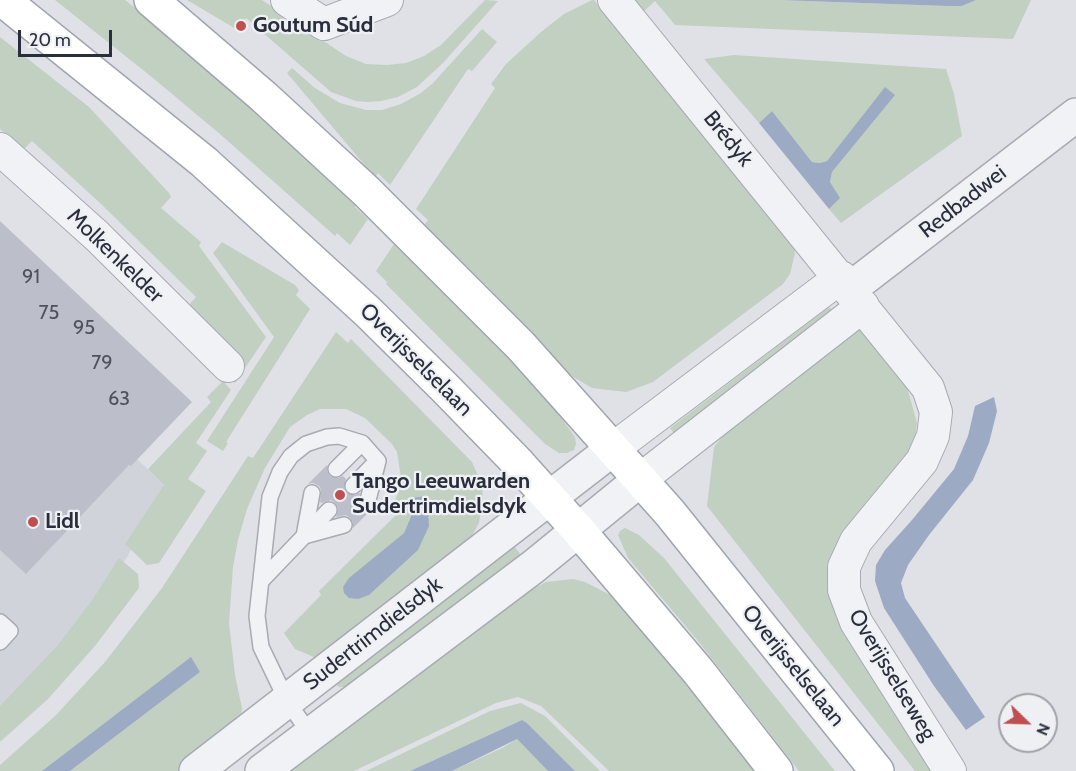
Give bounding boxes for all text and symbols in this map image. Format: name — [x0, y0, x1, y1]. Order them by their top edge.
place label: Goutum Súd — [253, 13, 373, 39]
scale bar — [21, 18, 116, 56]
marker: Goutum Súd — [234, 19, 248, 33]
text: 20 m — [29, 29, 71, 51]
street label: Brédyk — [698, 106, 758, 172]
street label: Redbadwei — [914, 160, 1012, 244]
street label: Molkenkelder — [61, 203, 169, 309]
house number: 91 — [22, 265, 40, 289]
street label: Overijsselselaan — [354, 298, 478, 422]
house number: 75 — [39, 301, 59, 325]
house number: 95 — [73, 316, 95, 340]
house number: 79 — [91, 351, 113, 375]
house number: 63 — [108, 387, 130, 411]
place label: Tango Leeuwarden Sudertrimdielsdyk — [352, 469, 530, 520]
marker: Tango Leeuwarden Sudertrimdielsdyk — [333, 488, 347, 502]
place label: Lidl — [45, 509, 80, 535]
marker: Lidl — [26, 515, 40, 529]
street label: Sudertrimdielsdyk — [298, 572, 448, 696]
street label: Overijsselselaan — [736, 600, 850, 732]
street label: Overijsselseweg — [843, 605, 941, 745]
north arrow — [998, 693, 1058, 753]
text: N — [1032, 721, 1054, 738]

